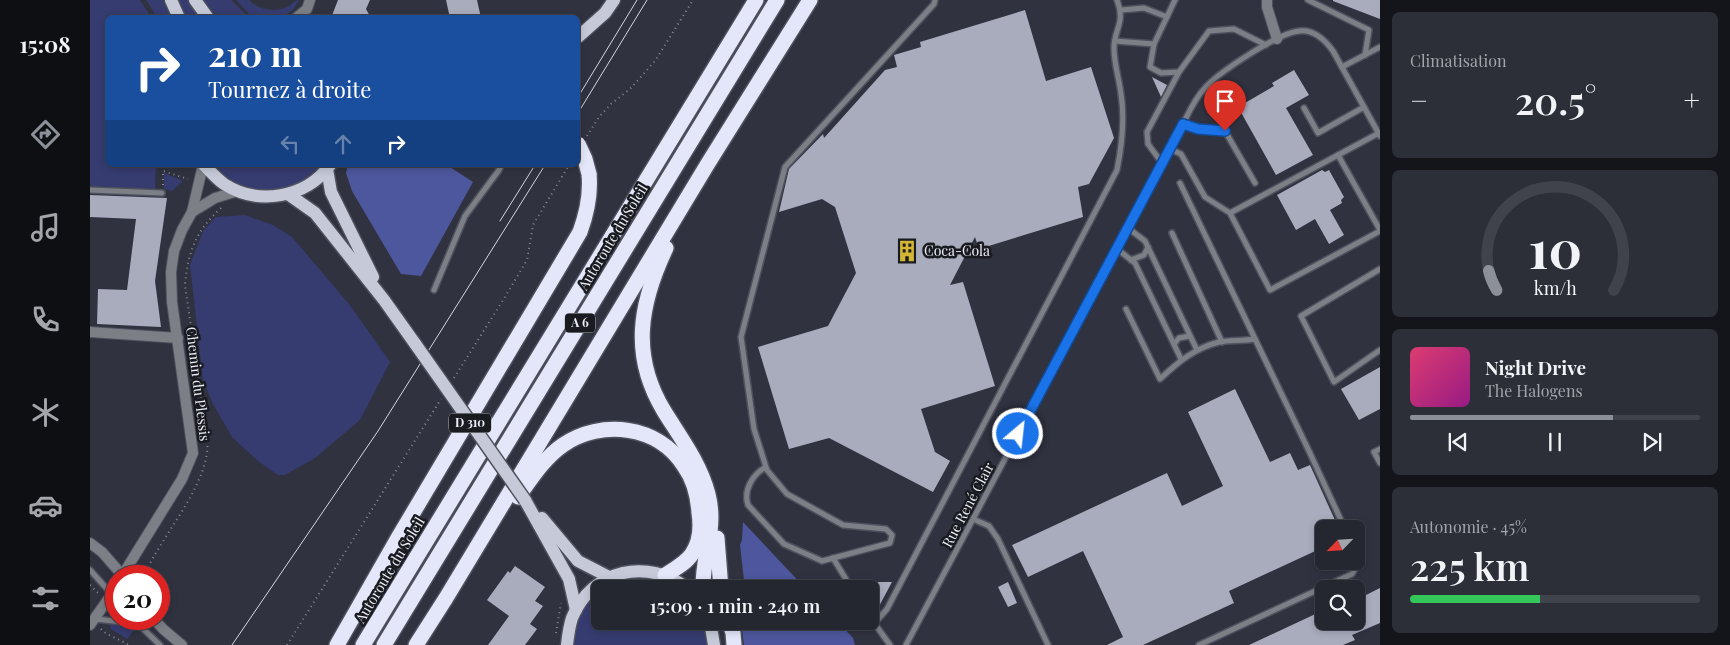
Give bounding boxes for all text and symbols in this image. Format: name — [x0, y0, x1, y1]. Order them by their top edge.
text: 15:08 — [19, 29, 71, 59]
text: 210 m — [208, 29, 302, 76]
icon: right — [125, 35, 190, 100]
text: Climatisation — [1410, 50, 1507, 71]
text: Tournez à droite — [208, 74, 371, 104]
text: 20.5° — [1515, 74, 1597, 125]
pin — [1204, 80, 1246, 131]
text: − — [1410, 81, 1428, 118]
text: + — [1684, 81, 1700, 118]
icon: arrive — [1211, 87, 1239, 115]
icon: directions — [28, 117, 63, 152]
icon: left — [276, 130, 304, 158]
icon: ahead — [329, 130, 357, 158]
icon: right — [382, 130, 410, 158]
street label: Autoroute du Soleil — [573, 180, 652, 294]
icon: music — [28, 210, 63, 245]
text: 10 — [1528, 213, 1582, 282]
building icon: Coca-Cola — [894, 238, 920, 264]
place label: Coca-Cola — [924, 241, 990, 260]
text: km/h — [1534, 276, 1577, 299]
icon: phone — [28, 302, 63, 337]
road number: A 6 — [565, 314, 595, 332]
street label: Chemin du Plessis — [182, 326, 215, 442]
text: Night Drive — [1485, 354, 1586, 380]
text: The Halogens — [1485, 380, 1583, 401]
icon: climate — [28, 395, 63, 430]
position arrow — [991, 407, 1043, 459]
road number: D 310 — [449, 413, 491, 432]
icon: previous — [1444, 428, 1472, 456]
icon: pause — [1541, 428, 1569, 456]
icon: next — [1638, 428, 1666, 456]
street label: Rue René Clair — [937, 458, 998, 551]
icon: car — [28, 488, 63, 523]
street label: Autoroute du Soleil — [350, 513, 429, 627]
text: Autonomie · 45% — [1410, 516, 1527, 537]
north arrow — [1315, 520, 1365, 570]
map controls — [1315, 520, 1365, 630]
text: 225 km — [1410, 540, 1529, 591]
speed limit sign: 20 — [105, 565, 170, 630]
button: search — [1315, 580, 1365, 630]
icon: filters — [28, 581, 63, 616]
text: 15:09 · 1 min · 240 m — [650, 592, 820, 618]

